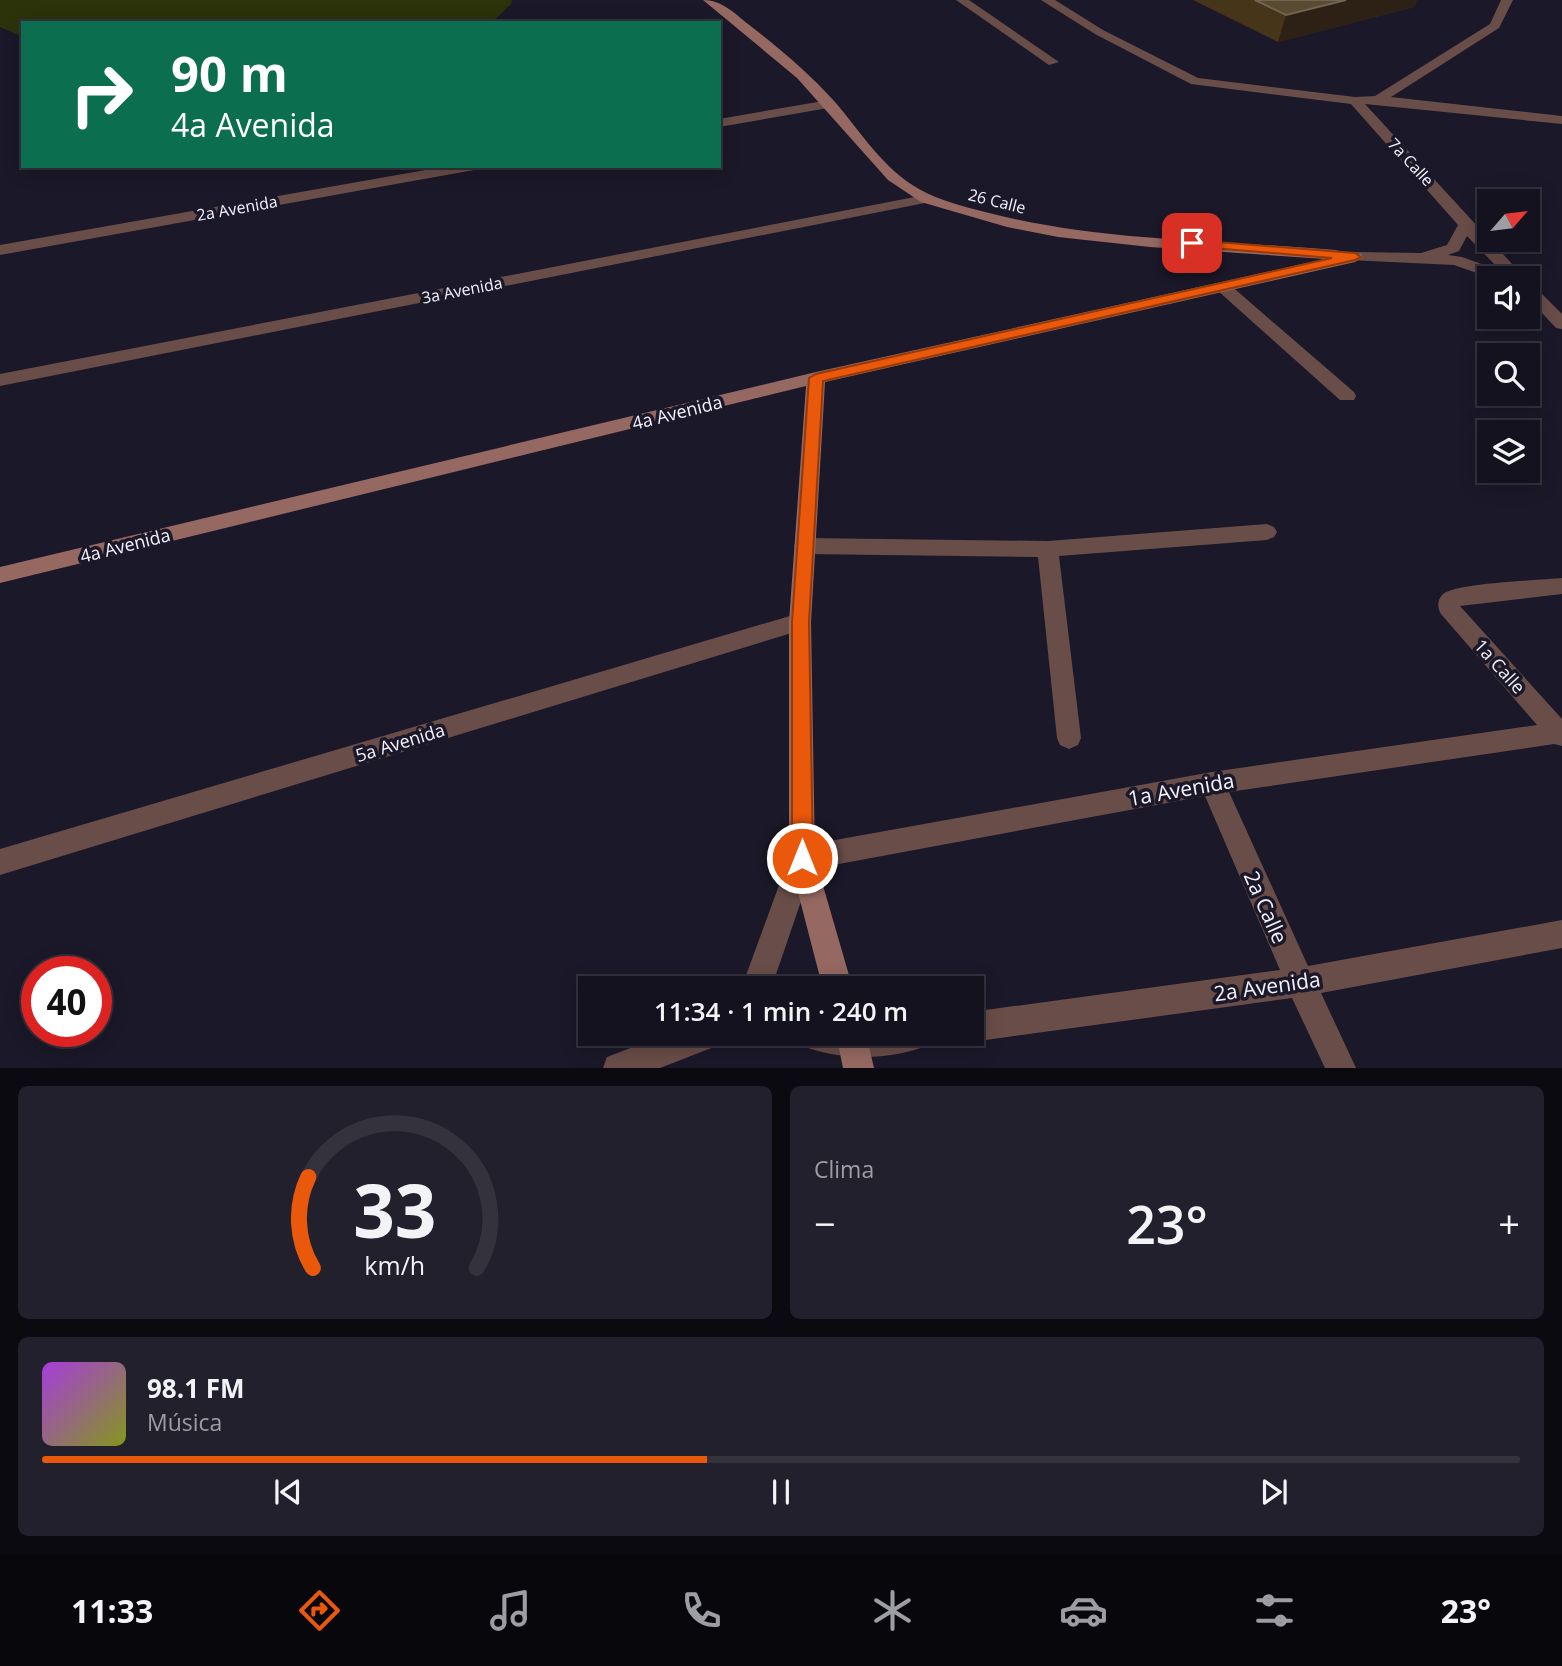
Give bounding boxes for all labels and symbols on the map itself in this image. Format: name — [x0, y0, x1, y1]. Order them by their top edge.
street label: 7a Calle — [1383, 133, 1439, 191]
street label: 26 Calle — [966, 183, 1028, 219]
north arrow — [1477, 189, 1540, 252]
street label: 2a Avenida — [195, 190, 279, 226]
pin — [1162, 213, 1222, 273]
street label: 3a Avenida — [420, 271, 504, 309]
street label: 4a Avenida — [629, 389, 725, 435]
street label: 4a Avenida — [77, 522, 173, 568]
street label: 1a Calle — [1469, 634, 1531, 698]
street label: 5a Avenida — [352, 717, 448, 767]
street label: 1a Avenida — [1126, 766, 1236, 812]
position arrow — [765, 821, 839, 895]
street label: 2a Calle — [1238, 866, 1294, 948]
speed limit sign: 40 — [21, 956, 112, 1047]
street label: 2a Avenida — [1212, 965, 1322, 1007]

